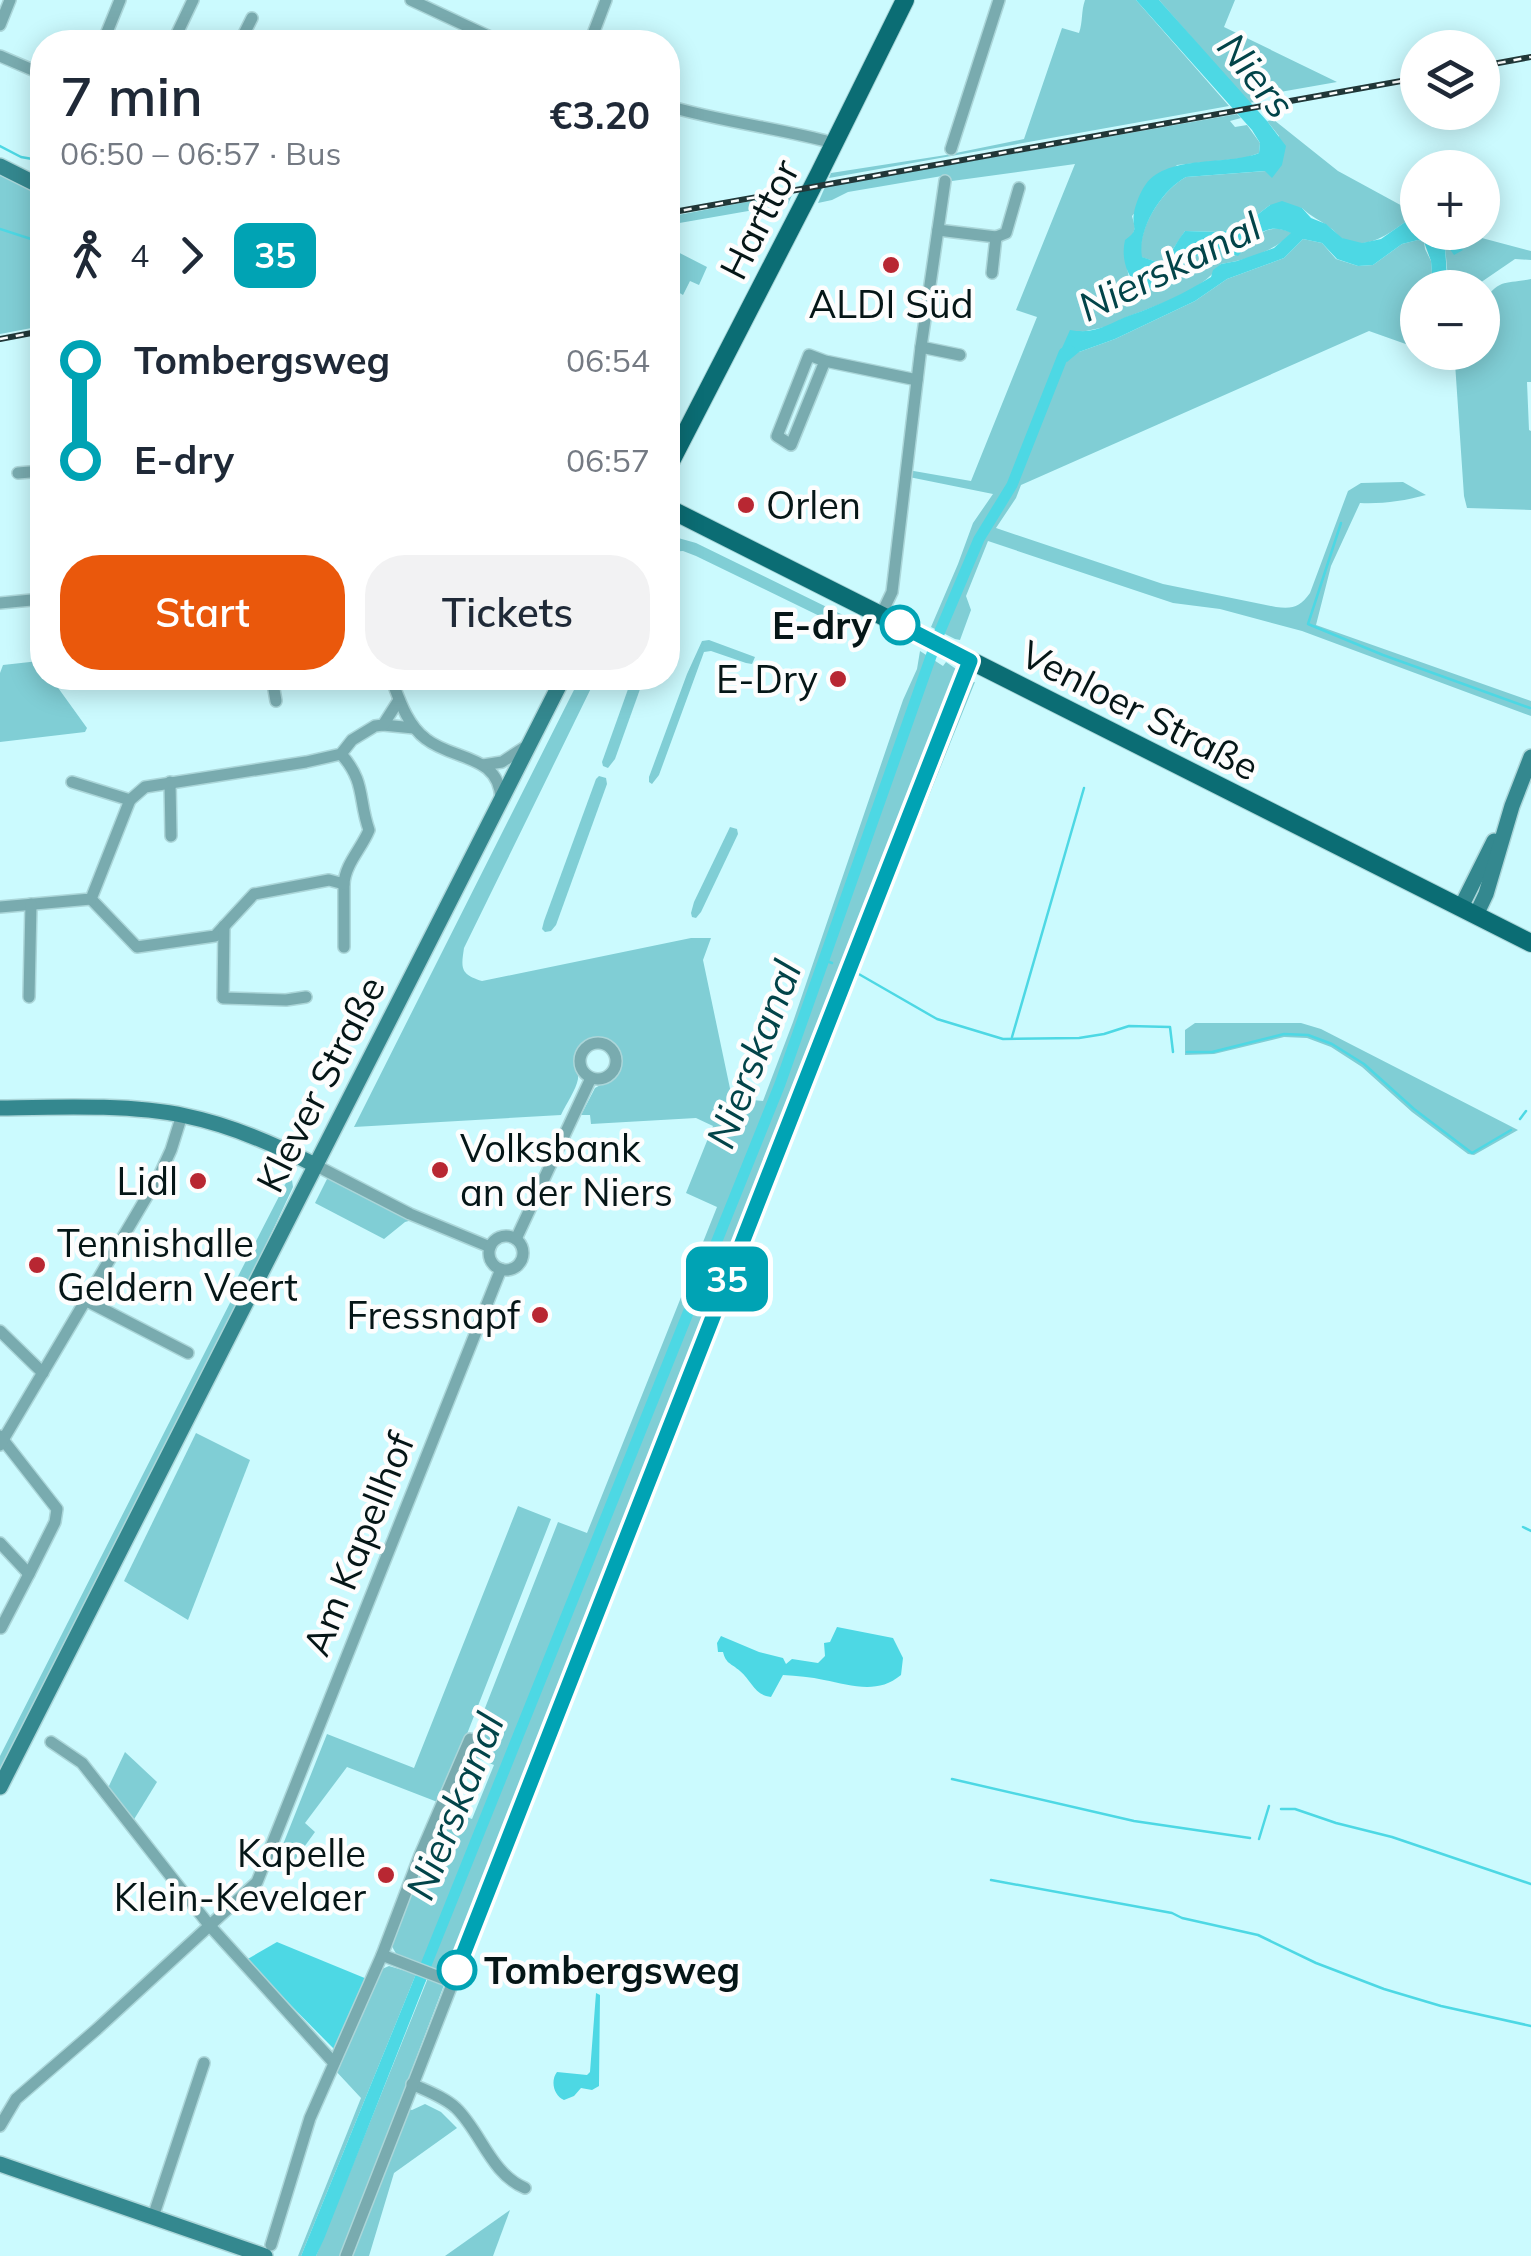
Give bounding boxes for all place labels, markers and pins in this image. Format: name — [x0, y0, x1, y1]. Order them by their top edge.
marker: ALDI Süd — [880, 254, 902, 276]
place label: ALDI Süd — [808, 280, 974, 328]
place label: Orlen — [766, 481, 861, 529]
marker: Orlen — [735, 494, 757, 516]
place label: E-dry — [772, 601, 872, 649]
marker: E-dry — [881, 606, 919, 644]
place label: E-Dry — [716, 655, 818, 703]
marker: E-Dry — [827, 668, 849, 690]
place label: Volksbank an der Niers — [460, 1124, 673, 1216]
place label: Lidl — [116, 1157, 178, 1205]
marker: Volksbank an der Niers — [429, 1159, 451, 1181]
marker: Lidl — [187, 1170, 209, 1192]
place label: Tennishalle Geldern Veert — [57, 1219, 298, 1311]
marker: Tennishalle Geldern Veert — [26, 1254, 48, 1276]
place label: Fressnapf — [347, 1291, 521, 1339]
marker: Fressnapf — [529, 1304, 551, 1326]
place label: Kapelle Klein-Kevelaer — [114, 1829, 366, 1921]
marker: Kapelle Klein-Kevelaer — [375, 1864, 397, 1886]
place label: Tombergsweg — [484, 1946, 740, 1994]
marker: Tombergsweg — [438, 1951, 476, 1989]

